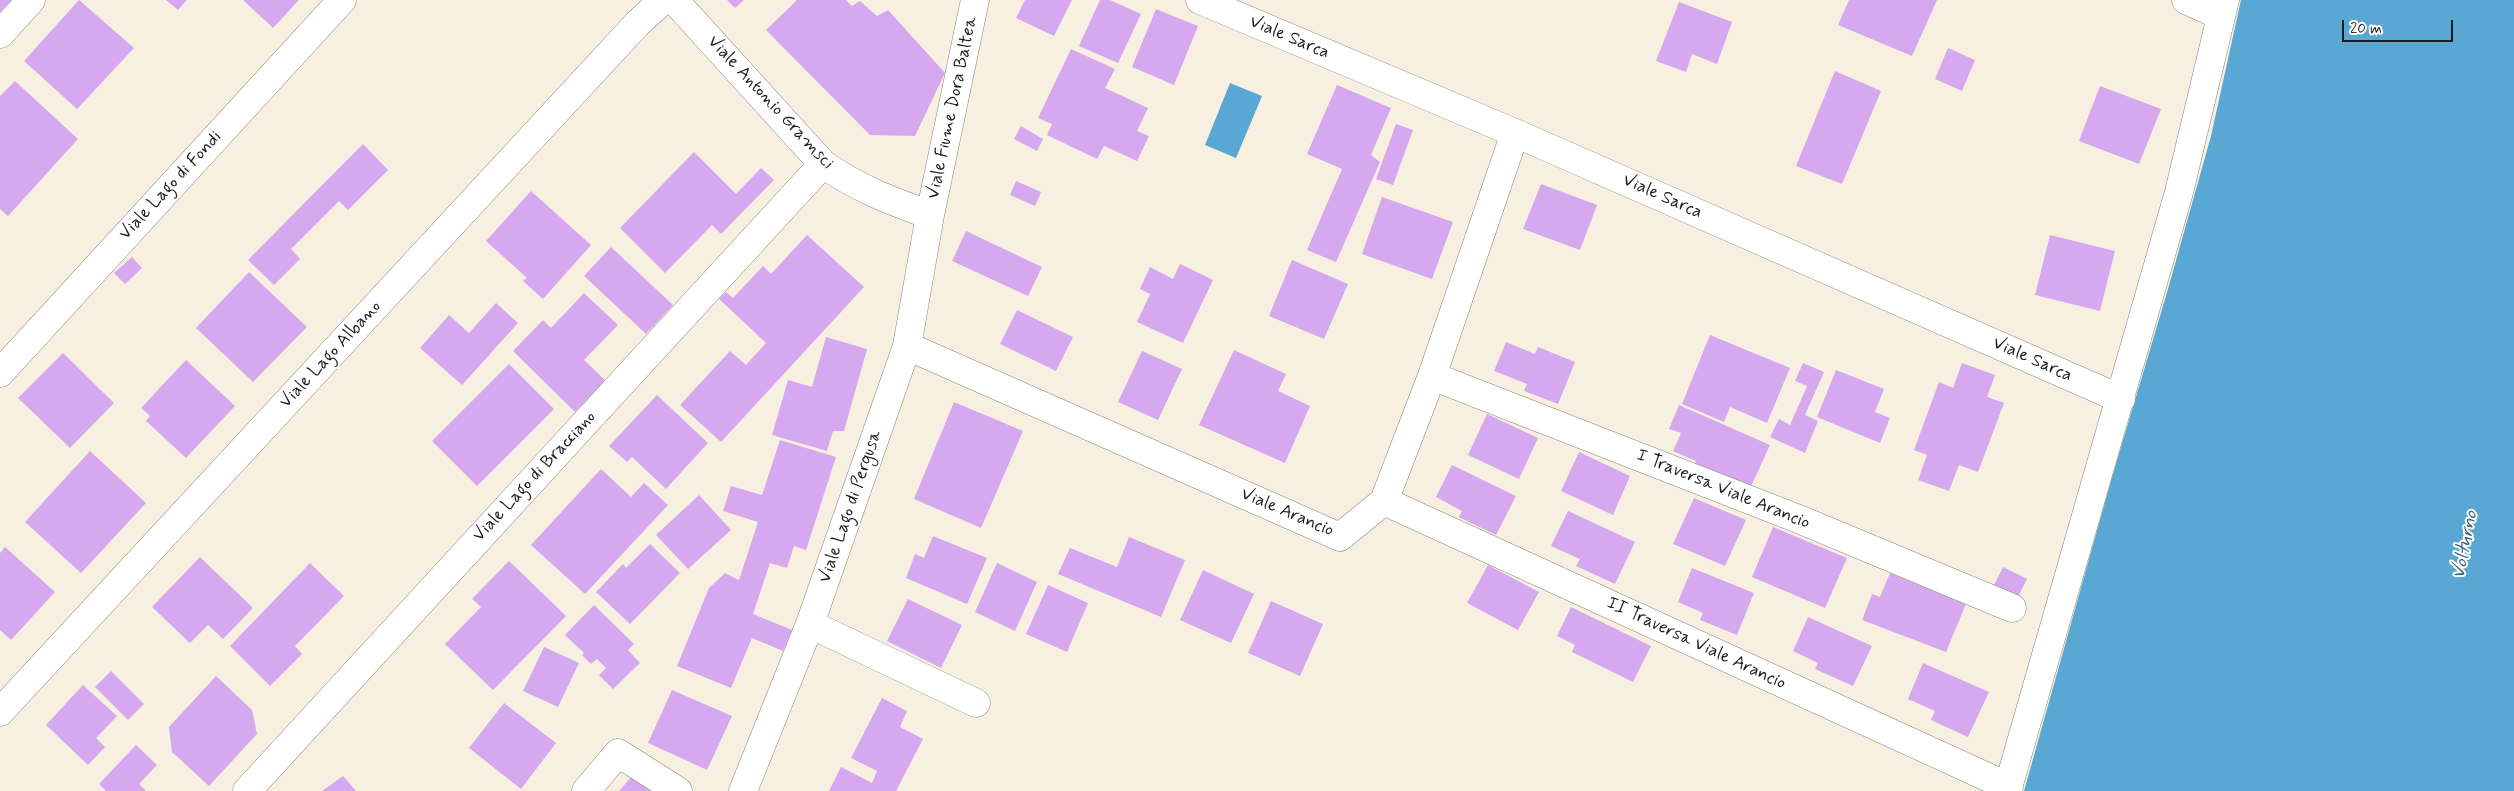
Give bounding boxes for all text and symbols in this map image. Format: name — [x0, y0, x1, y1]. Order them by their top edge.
scale bar — [2344, 10, 2455, 42]
street label: Viale Sarca — [1246, 11, 1332, 65]
street label: Viale Fiume Dora Baltea — [923, 15, 983, 201]
text: 20 m — [2350, 19, 2382, 39]
street label: Viale Antonio Gramsci — [702, 31, 838, 175]
street label: Viale Lago di Fondi — [115, 127, 227, 245]
street label: Viale Sarca — [1619, 170, 1705, 224]
street label: Viale Lago Albano — [276, 297, 386, 413]
street label: Viale Sarca — [1989, 333, 2075, 387]
street label: Viale Lago di Bracciano — [469, 407, 601, 547]
street label: Viale Lago di Pergusa — [815, 428, 887, 586]
street label: I Traversa Viale Arancio — [1633, 445, 1813, 535]
street label: Viale Arancio — [1237, 484, 1337, 542]
water label: Volturno — [2448, 509, 2484, 581]
street label: II Traversa Viale Arancio — [1603, 593, 1789, 695]

